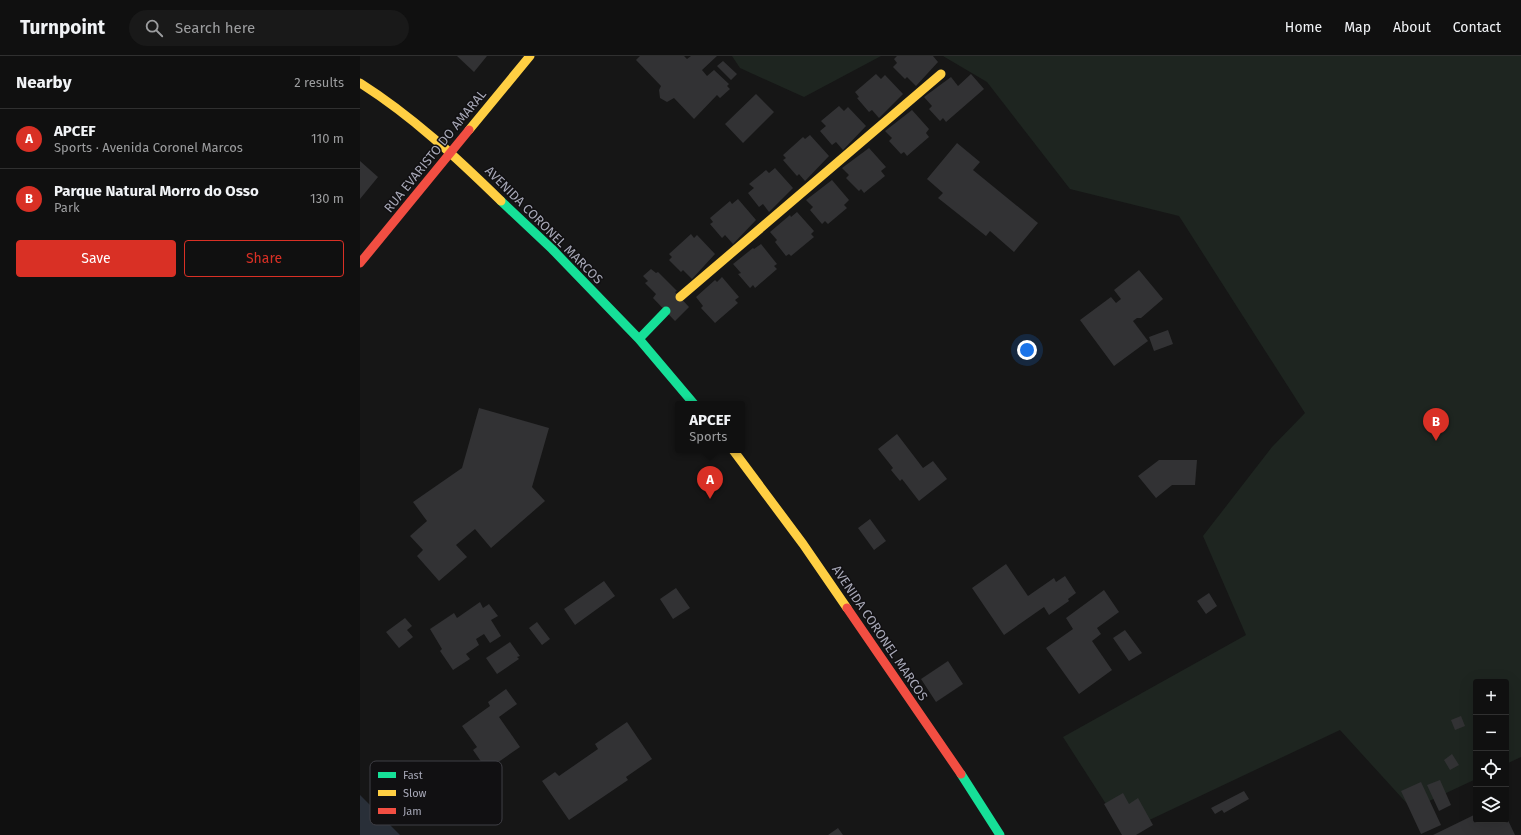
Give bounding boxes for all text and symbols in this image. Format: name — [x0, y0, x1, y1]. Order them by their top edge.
search box — [129, 10, 409, 46]
text: Turnpoint — [20, 16, 105, 39]
icon: search — [143, 17, 165, 39]
text: Search here — [175, 19, 255, 37]
text: Home — [1285, 19, 1322, 36]
text: Map — [1344, 19, 1371, 36]
text: About — [1393, 19, 1431, 36]
text: Contact — [1453, 19, 1501, 36]
text: Nearby — [16, 72, 71, 93]
text: 2 results — [294, 75, 344, 90]
street label: RUA EVARISTO DO AMARAL — [381, 86, 489, 215]
text: APCEF — [54, 122, 96, 140]
text: A — [25, 131, 33, 146]
text: 110 m — [311, 131, 344, 146]
text: Sports · Avenida Coronel Marcos — [54, 140, 243, 155]
street label: AVENIDA CORONEL MARCOS — [482, 163, 606, 287]
text: Parque Natural Morro do Osso — [54, 182, 259, 200]
text: B — [25, 191, 33, 206]
text: 130 m — [310, 191, 344, 206]
text: Park — [54, 200, 80, 215]
button: Save — [16, 240, 176, 277]
button: Share — [184, 240, 344, 277]
your location — [1017, 340, 1037, 360]
popup — [675, 401, 745, 453]
pin: B — [1423, 408, 1449, 441]
text: APCEF — [689, 411, 731, 429]
text: Sports — [689, 429, 727, 444]
pin: A — [697, 466, 723, 499]
street label: AVENIDA CORONEL MARCOS — [829, 562, 931, 704]
map controls — [1473, 679, 1509, 823]
button: + — [1473, 679, 1509, 715]
button: − — [1473, 715, 1509, 751]
button: locate — [1473, 751, 1509, 787]
legend — [370, 761, 502, 825]
text: Fast — [403, 769, 423, 782]
text: Slow — [403, 787, 427, 800]
button: layers — [1473, 787, 1509, 823]
text: Jam — [403, 805, 422, 818]

